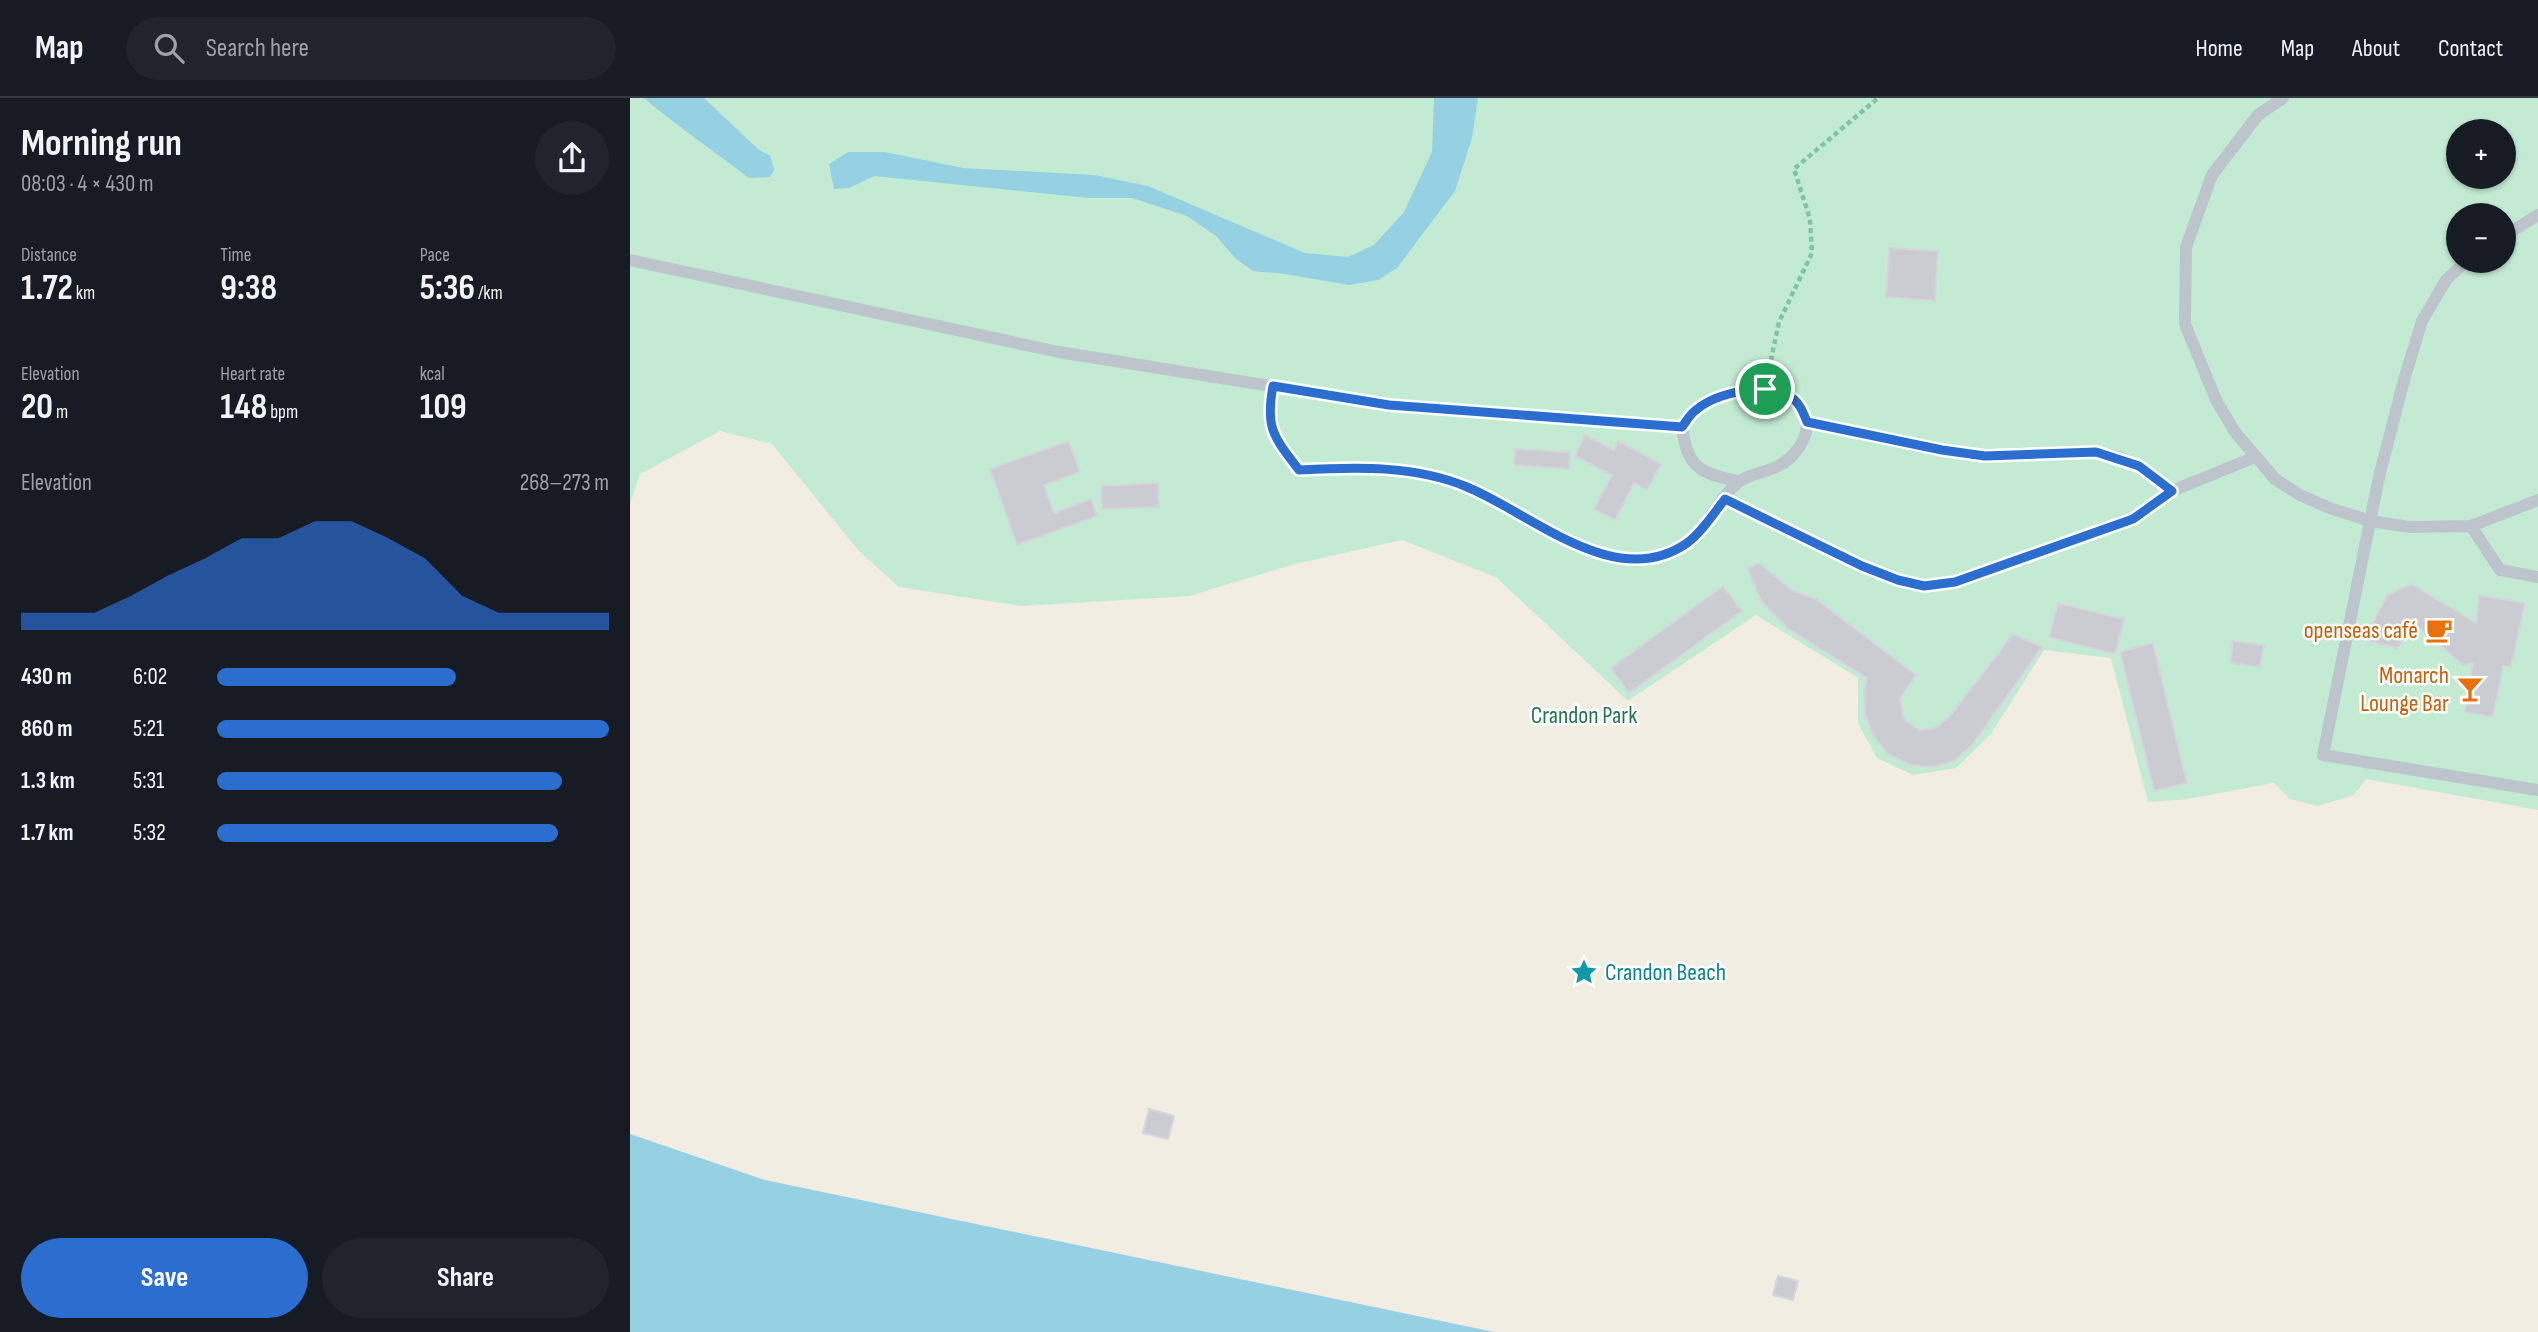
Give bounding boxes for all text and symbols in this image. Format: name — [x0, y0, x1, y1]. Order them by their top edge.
search box — [126, 17, 616, 80]
text: Map — [35, 28, 84, 68]
icon: search — [150, 29, 188, 67]
text: Search here — [206, 33, 309, 64]
text: Home — [2195, 34, 2243, 63]
text: Map — [2281, 34, 2314, 63]
text: About — [2352, 34, 2400, 63]
text: Contact — [2438, 34, 2503, 63]
map controls — [2446, 119, 2516, 273]
button: + — [2446, 119, 2516, 189]
text: Morning run — [21, 121, 182, 166]
button: share — [535, 121, 609, 195]
text: 08:03 · 4 × 430 m — [21, 170, 154, 198]
button: − — [2446, 203, 2516, 273]
text: Distance — [21, 244, 77, 267]
text: Time — [220, 244, 251, 267]
text: Pace — [420, 244, 450, 267]
text: 1.72 — [21, 267, 73, 310]
text: 9:38 — [220, 267, 277, 310]
text: 5:36 — [420, 267, 475, 310]
text: km — [73, 282, 95, 305]
text: /km — [475, 282, 503, 305]
pin — [1735, 359, 1795, 419]
text: Elevation — [21, 363, 80, 386]
text: Heart rate — [220, 363, 285, 386]
text: kcal — [420, 363, 445, 386]
icon: arrive — [1746, 370, 1784, 408]
text: 20 — [21, 386, 53, 429]
text: 148 — [220, 386, 267, 429]
text: 109 — [420, 386, 467, 429]
text: m — [53, 401, 68, 424]
text: bpm — [267, 401, 298, 424]
text: Elevation — [21, 469, 92, 497]
text: 268–273 m — [520, 469, 609, 497]
cafe icon: openseas café — [2424, 615, 2454, 645]
place label: openseas café — [2304, 616, 2418, 645]
place label: Monarch Lounge Bar — [2360, 661, 2449, 718]
text: 430 m — [21, 663, 72, 691]
text: 6:02 — [133, 663, 167, 691]
bar icon: Monarch Lounge Bar — [2455, 674, 2485, 704]
park label: Crandon Park — [1531, 701, 1637, 730]
text: 860 m — [21, 715, 72, 743]
text: 5:21 — [133, 715, 164, 743]
text: 1.3 km — [21, 767, 75, 795]
text: 5:31 — [133, 767, 164, 795]
text: 1.7 km — [21, 819, 74, 847]
text: 5:32 — [133, 819, 166, 847]
place icon: Crandon Beach — [1569, 957, 1599, 987]
place label: Crandon Beach — [1605, 958, 1726, 987]
button: Save — [21, 1238, 308, 1318]
button: Share — [322, 1238, 609, 1318]

